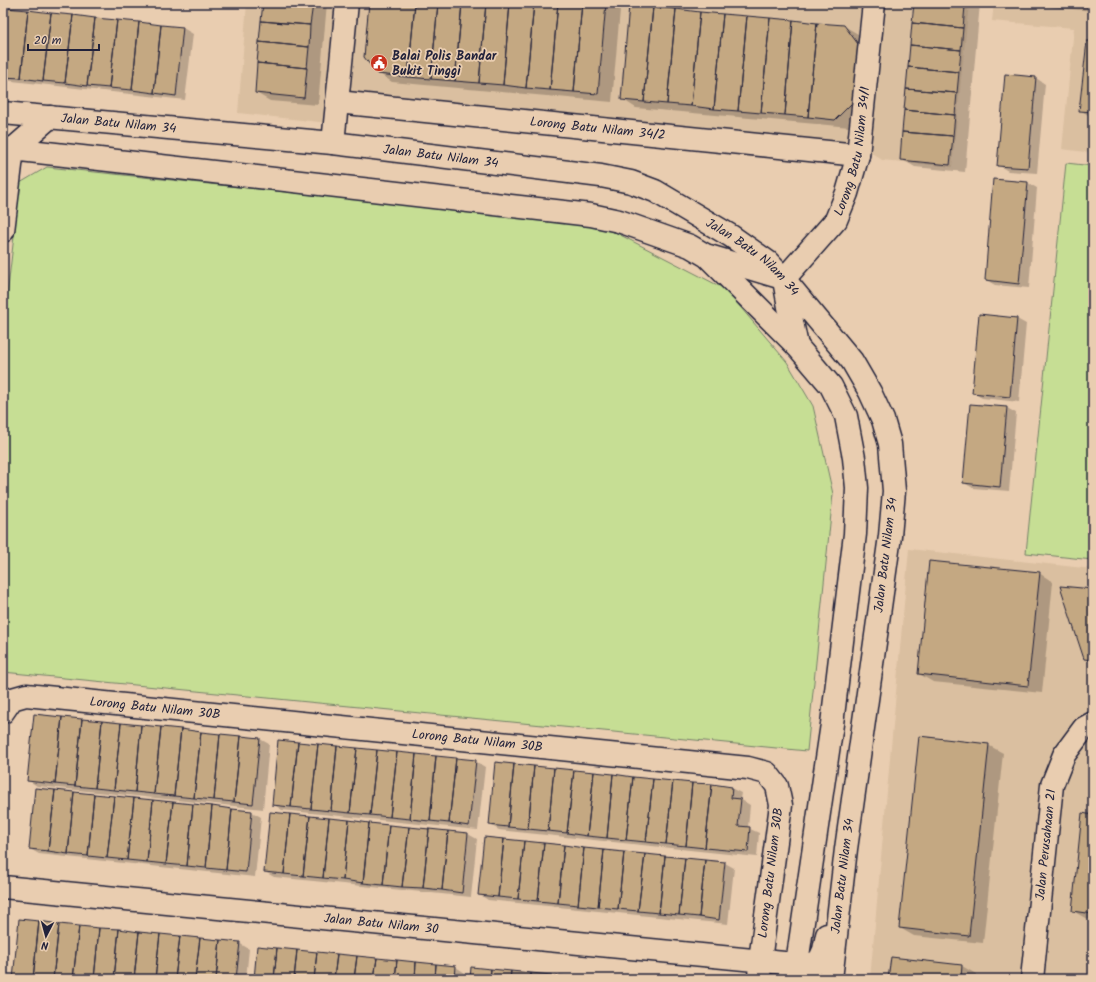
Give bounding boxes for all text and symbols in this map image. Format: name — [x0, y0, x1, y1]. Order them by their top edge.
scale bar — [28, 26, 99, 52]
text: 20 m — [34, 31, 62, 50]
place label: Balai Polis Bandar Bukit Tinggi — [392, 46, 498, 82]
public building icon: Balai Polis Bandar Bukit Tinggi — [369, 53, 389, 73]
street label: Lorong Batu Nilam 34/1 — [828, 85, 876, 219]
street label: Jalan Batu Nilam 34 — [60, 108, 177, 139]
street label: Lorong Batu Nilam 34/2 — [529, 111, 666, 146]
street label: Jalan Batu Nilam 34 — [382, 139, 500, 174]
street label: Jalan Batu Nilam 34 — [702, 213, 805, 301]
street label: Jalan Batu Nilam 34 — [869, 496, 903, 614]
street label: Lorong Batu Nilam 30B — [89, 691, 221, 725]
street label: Lorong Batu Nilam 30B — [411, 724, 544, 758]
street label: Jalan Perusahaan 21 — [1030, 788, 1062, 901]
street label: Lorong Batu Nilam 30B — [753, 807, 789, 939]
street label: Jalan Batu Nilam 34 — [826, 817, 860, 935]
street label: Jalan Batu Nilam 30 — [323, 908, 440, 940]
north arrow — [26, 916, 66, 956]
text: N — [41, 936, 49, 954]

